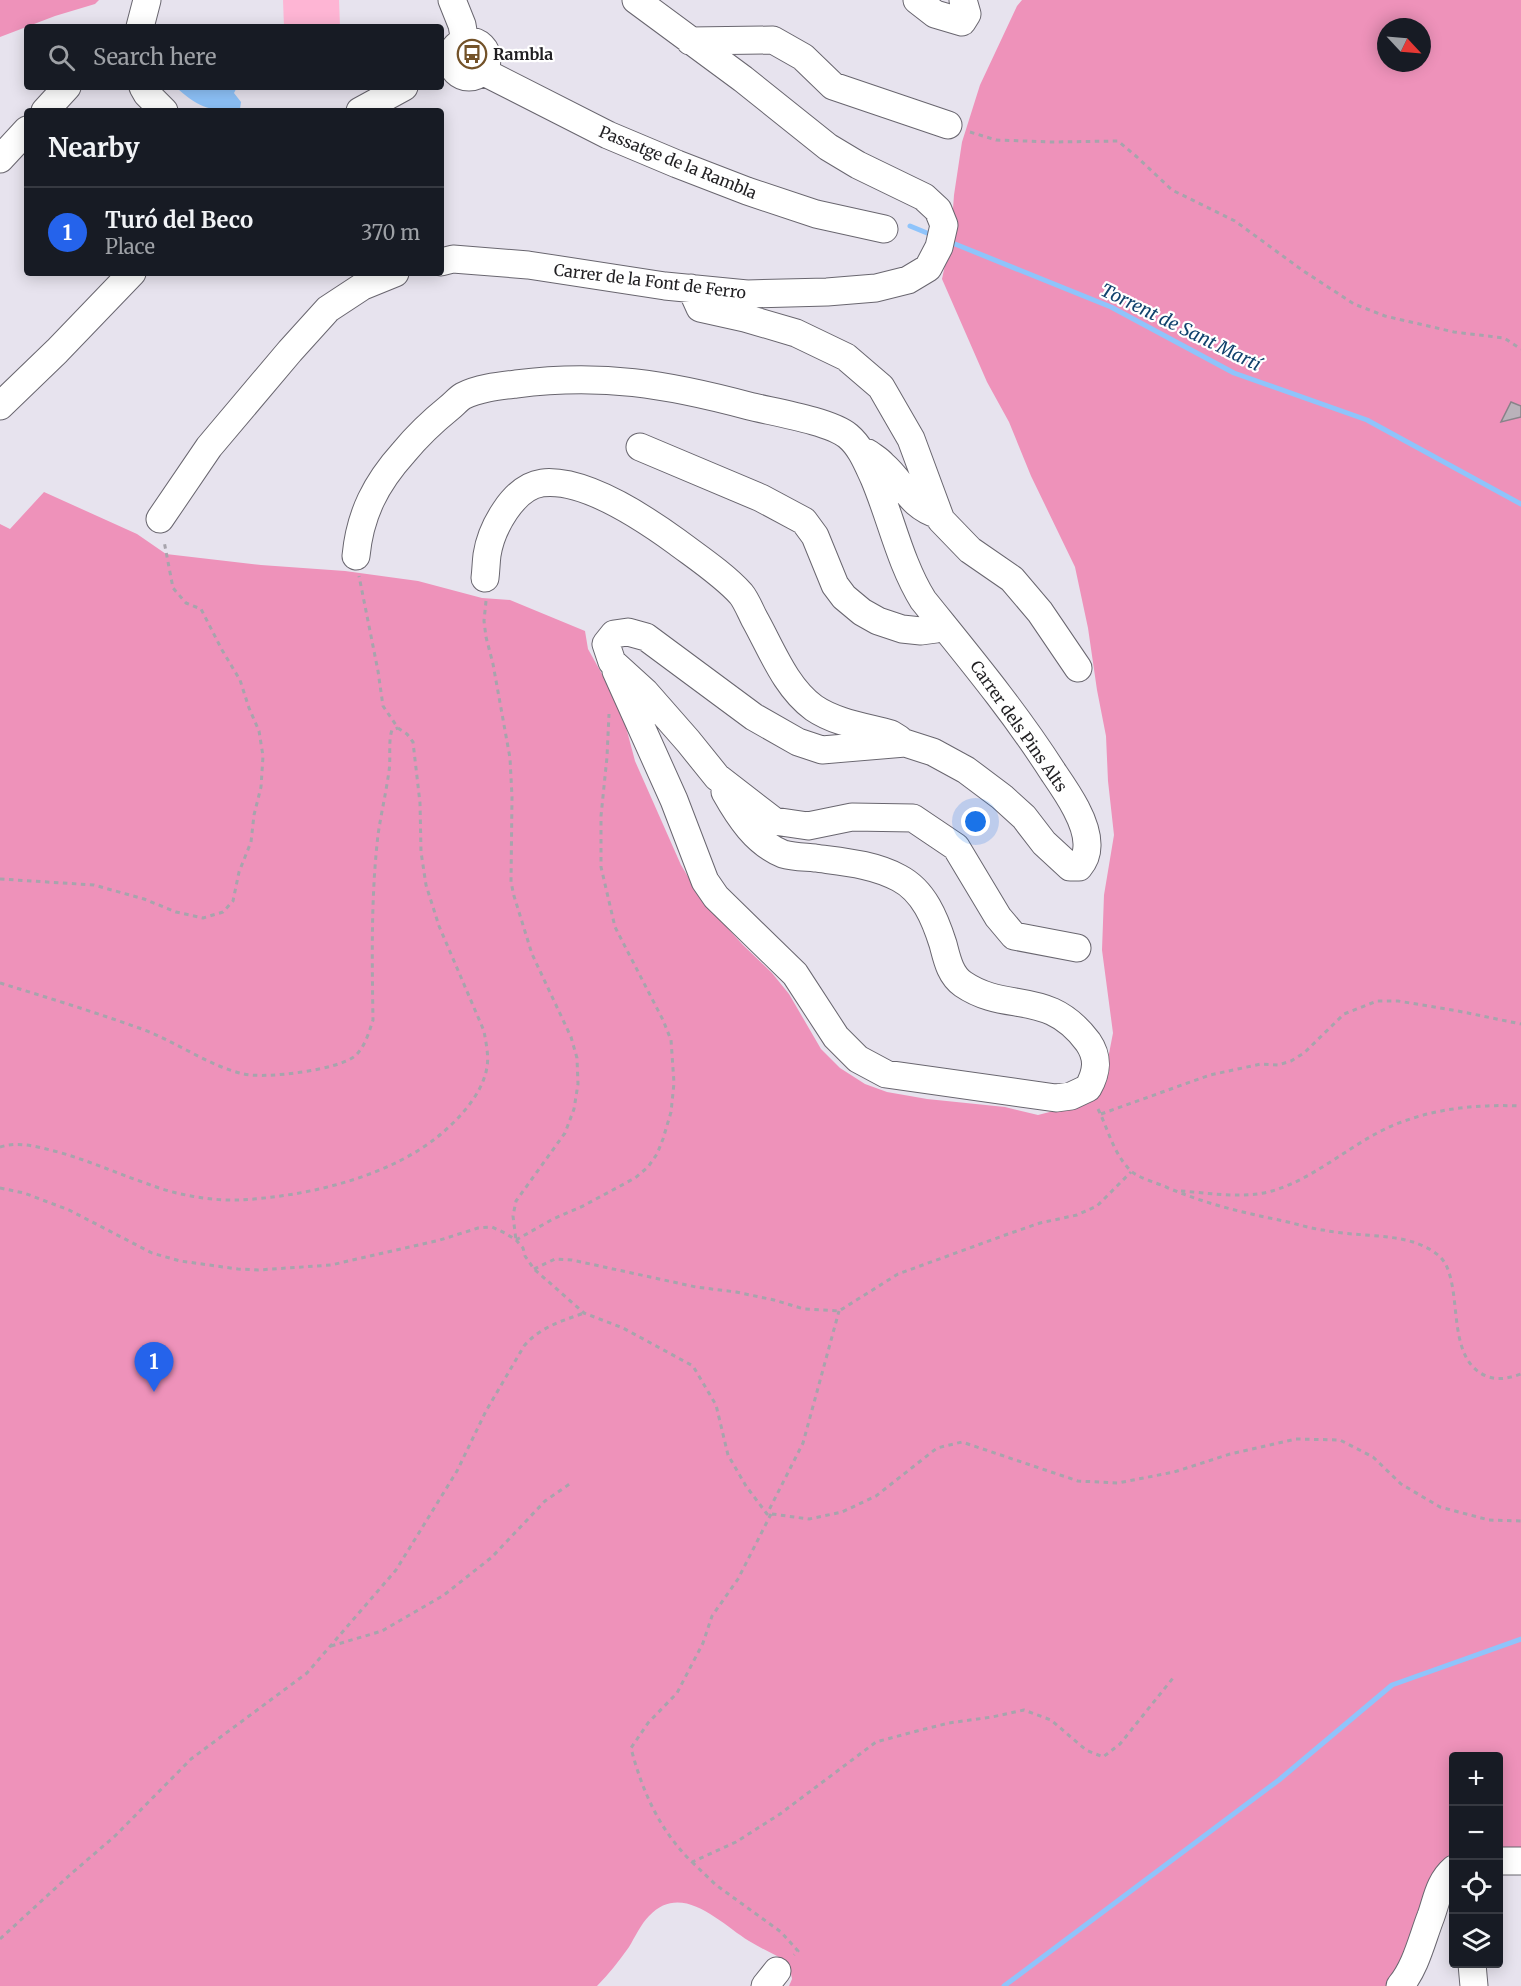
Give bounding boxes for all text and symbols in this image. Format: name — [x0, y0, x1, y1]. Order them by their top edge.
north arrow — [1377, 18, 1431, 72]
search box — [24, 24, 444, 90]
bus stop icon: Rambla — [456, 38, 488, 70]
icon: search — [45, 41, 78, 74]
text: Search here — [93, 43, 216, 71]
place label: Rambla — [493, 44, 553, 64]
street label: Passatge de la Rambla — [596, 121, 760, 203]
text: Nearby — [48, 131, 140, 164]
text: Turó del Beco — [105, 206, 253, 234]
text: 1 — [63, 220, 72, 245]
text: 370 m — [361, 220, 420, 245]
text: Place — [105, 234, 155, 259]
street label: Carrer de la Font de Ferro — [553, 259, 747, 303]
water label: Torrent de Sant Martí — [1097, 278, 1266, 377]
street label: Carrer dels Pins Alts — [966, 657, 1072, 795]
your location — [961, 807, 990, 836]
pin: 1 — [134, 1342, 174, 1392]
map controls — [1449, 1752, 1503, 1968]
button: + — [1449, 1752, 1503, 1806]
button: − — [1449, 1806, 1503, 1860]
button: locate — [1449, 1860, 1503, 1914]
button: layers — [1449, 1914, 1503, 1968]

